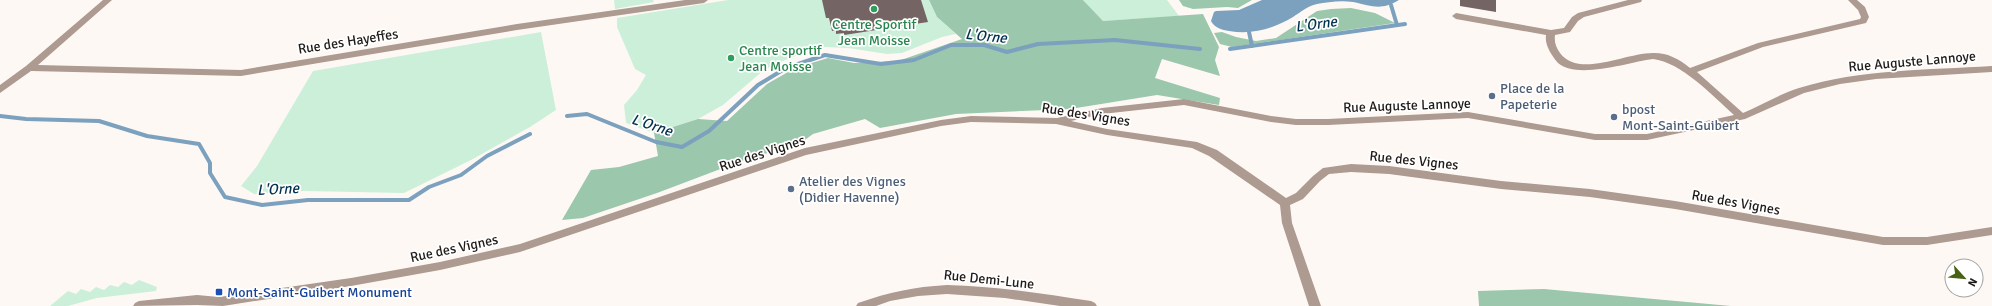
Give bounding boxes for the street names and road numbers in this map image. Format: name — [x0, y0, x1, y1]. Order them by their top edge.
street label: Rue des Hayeffes — [297, 25, 399, 58]
street label: Rue Auguste Lannoye — [1848, 47, 1976, 76]
street label: Rue Auguste Lannoye — [1343, 95, 1471, 116]
street label: Rue des Vignes — [1040, 99, 1131, 130]
street label: Rue des Vignes — [717, 132, 807, 175]
street label: Rue des Vignes — [1369, 147, 1459, 174]
street label: Rue des Vignes — [1690, 186, 1781, 219]
street label: Rue des Vignes — [409, 231, 500, 266]
street label: Rue Demi-Lune — [943, 266, 1035, 293]

